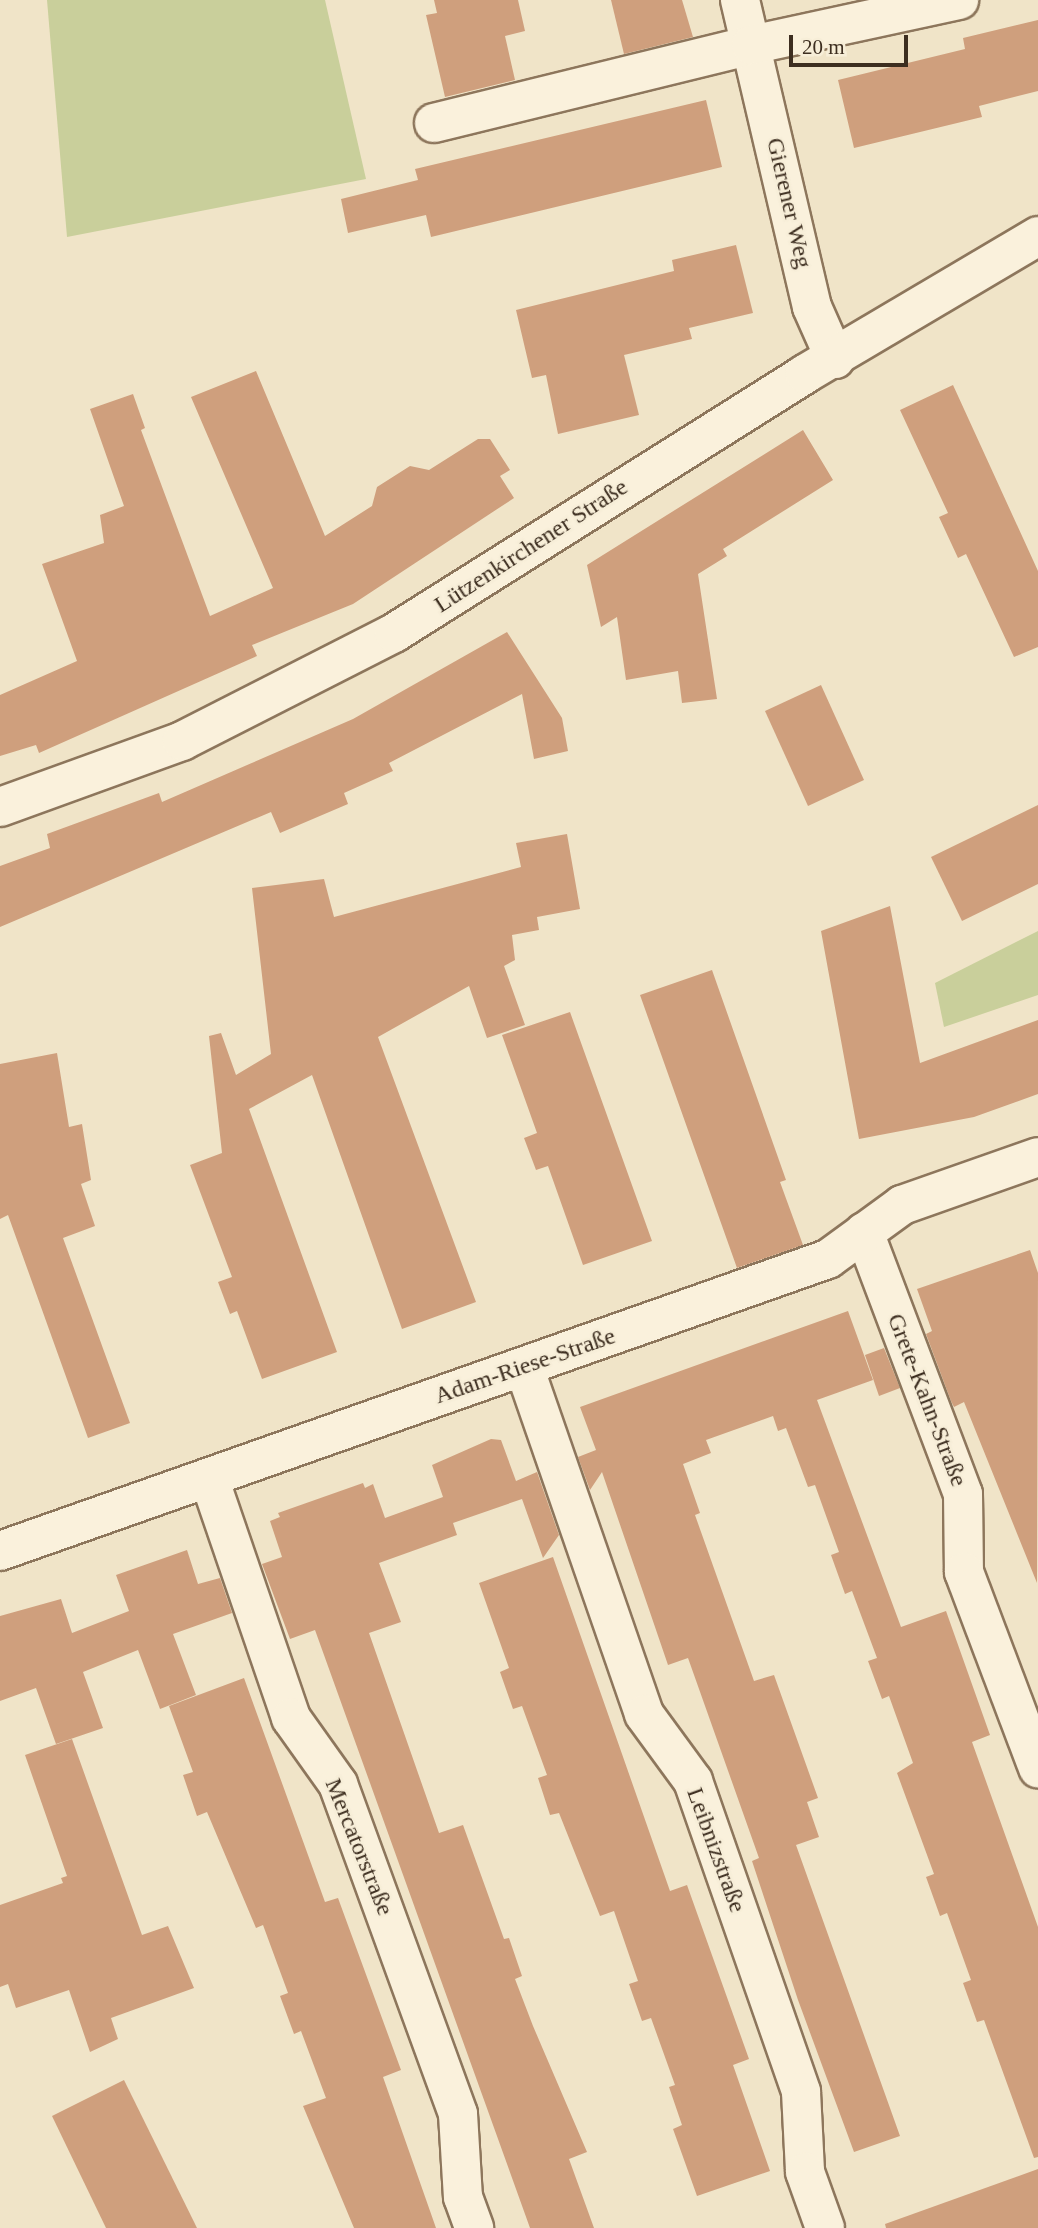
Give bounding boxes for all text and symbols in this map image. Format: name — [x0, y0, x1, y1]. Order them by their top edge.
scale bar — [793, 21, 912, 65]
text: 20 m — [802, 35, 845, 59]
street label: Gierener Weg — [760, 135, 818, 271]
street label: Lützenkirchener Straße — [429, 473, 633, 619]
street label: Grete-Kahn-Straße — [881, 1310, 973, 1490]
street label: Adam-Riese-Straße — [431, 1322, 619, 1410]
street label: Mercatorstraße — [318, 1774, 400, 1920]
street label: Leibnizstraße — [680, 1784, 752, 1916]

